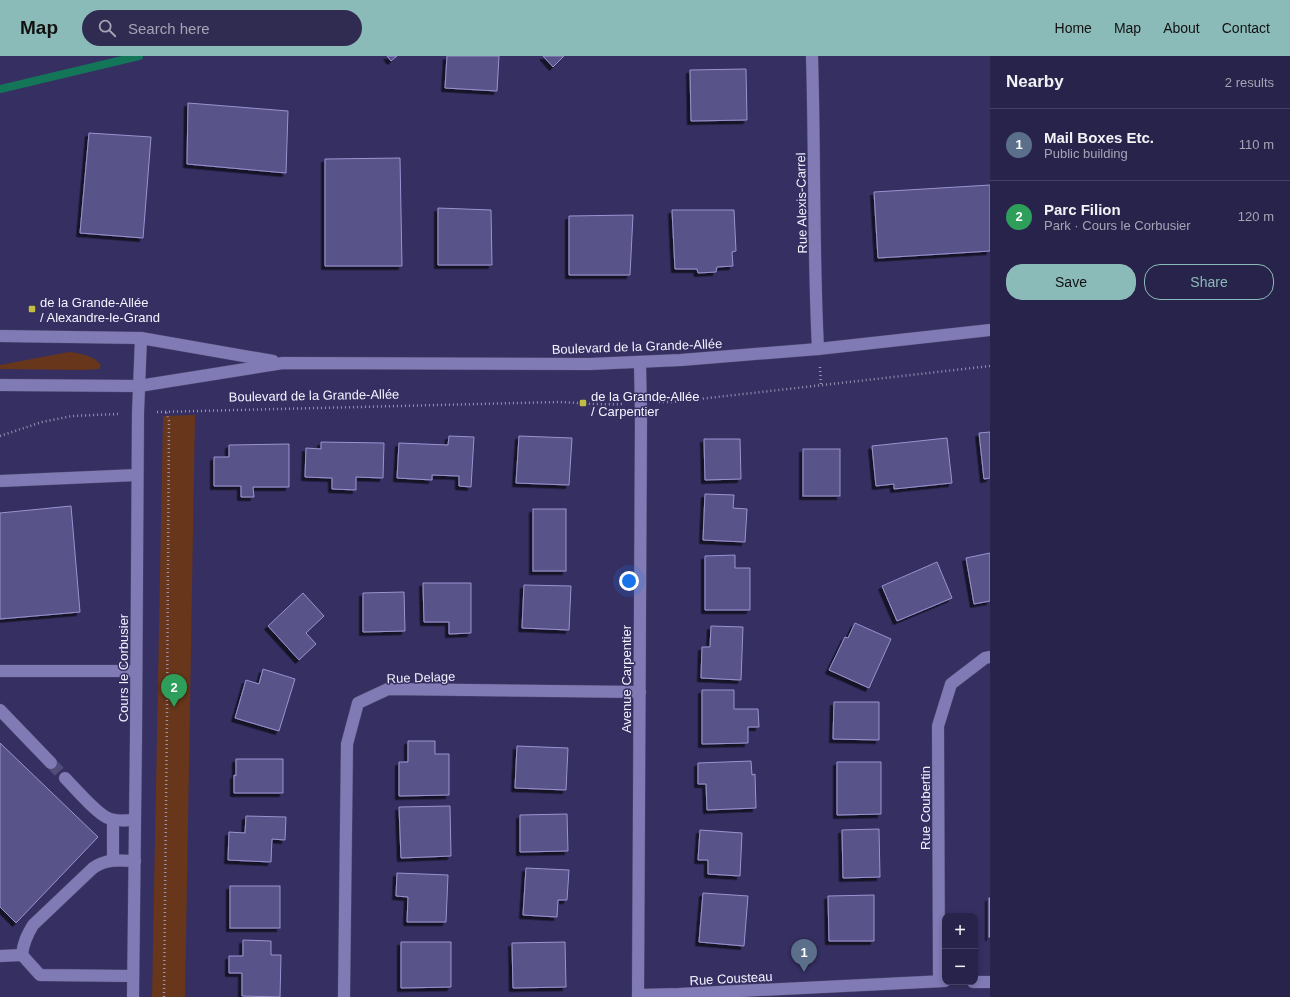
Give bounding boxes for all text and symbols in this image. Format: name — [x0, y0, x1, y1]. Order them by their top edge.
search box — [82, 10, 362, 46]
text: Map — [20, 17, 58, 38]
icon: search — [96, 17, 118, 39]
text: Search here — [128, 20, 210, 37]
text: Home — [1055, 20, 1092, 36]
text: Map — [1114, 20, 1141, 36]
text: About — [1163, 20, 1200, 36]
text: Contact — [1222, 20, 1270, 36]
text: Nearby — [1006, 72, 1064, 91]
text: 2 results — [1225, 75, 1274, 90]
text: Mail Boxes Etc. — [1044, 129, 1154, 146]
text: 1 — [1015, 137, 1023, 152]
text: 110 m — [1239, 137, 1274, 152]
text: Public building — [1044, 146, 1128, 161]
street label: Rue Alexis-Carrel — [793, 152, 810, 254]
text: Parc Filion — [1044, 201, 1121, 218]
text: 2 — [1015, 209, 1023, 224]
text: 120 m — [1238, 209, 1274, 224]
text: Park · Cours le Corbusier — [1044, 218, 1191, 233]
button: Save — [1006, 264, 1136, 300]
button: Share — [1144, 264, 1274, 300]
place label: de la Grande-Allée / Alexandre-le-Grand — [40, 295, 160, 325]
marker: de la Grande-Allée / Alexandre-le-Grand — [27, 304, 37, 314]
street label: Boulevard de la Grande-Allée — [552, 336, 723, 357]
street label: Boulevard de la Grande-Allée — [229, 387, 399, 404]
place label: de la Grande-Allée / Carpentier — [591, 389, 699, 419]
marker: de la Grande-Allée / Carpentier — [578, 398, 588, 408]
your location — [619, 571, 639, 591]
street label: Cours le Corbusier — [116, 613, 131, 722]
street label: Avenue Carpentier — [619, 624, 634, 733]
street label: Rue Delage — [386, 669, 456, 686]
pin: 2 — [161, 674, 187, 707]
street label: Rue Coubertin — [918, 766, 933, 850]
map controls — [942, 913, 978, 985]
button: + — [942, 913, 978, 949]
pin: 1 — [791, 939, 817, 972]
button: − — [942, 949, 978, 985]
street label: Rue Cousteau — [689, 969, 773, 988]

